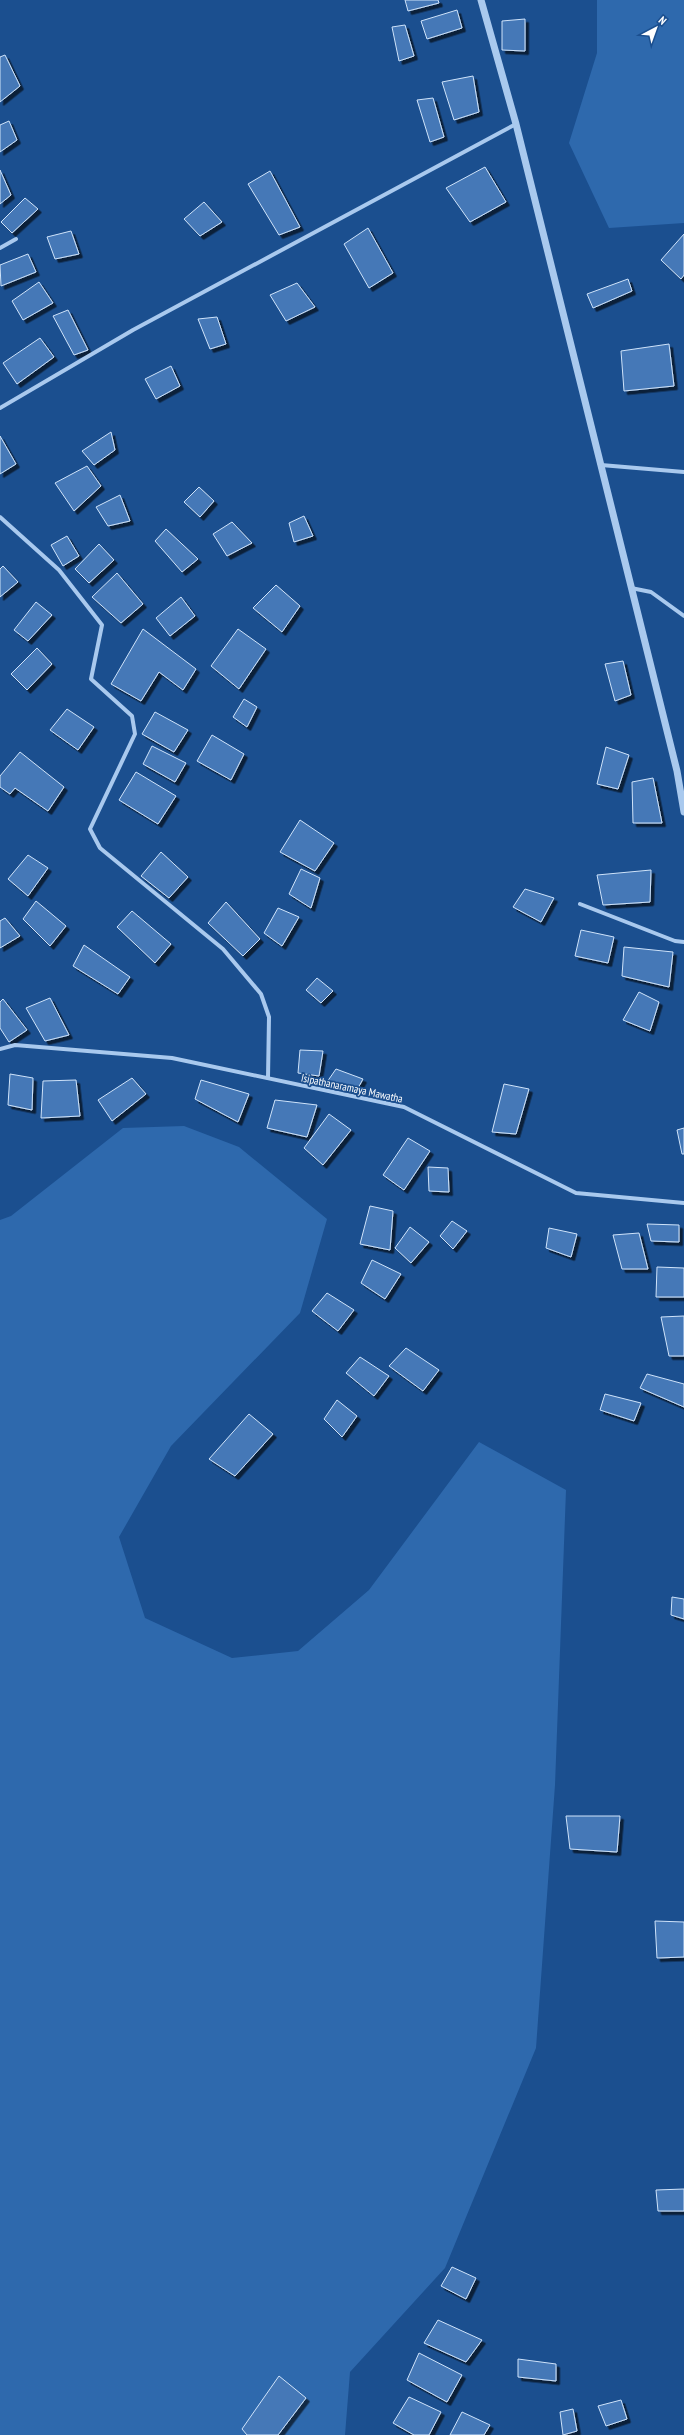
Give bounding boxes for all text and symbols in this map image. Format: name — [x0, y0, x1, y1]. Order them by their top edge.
north arrow — [636, 8, 676, 48]
text: N — [656, 13, 669, 28]
street label: Isipathanaramaya Mawatha — [300, 1070, 404, 1106]

